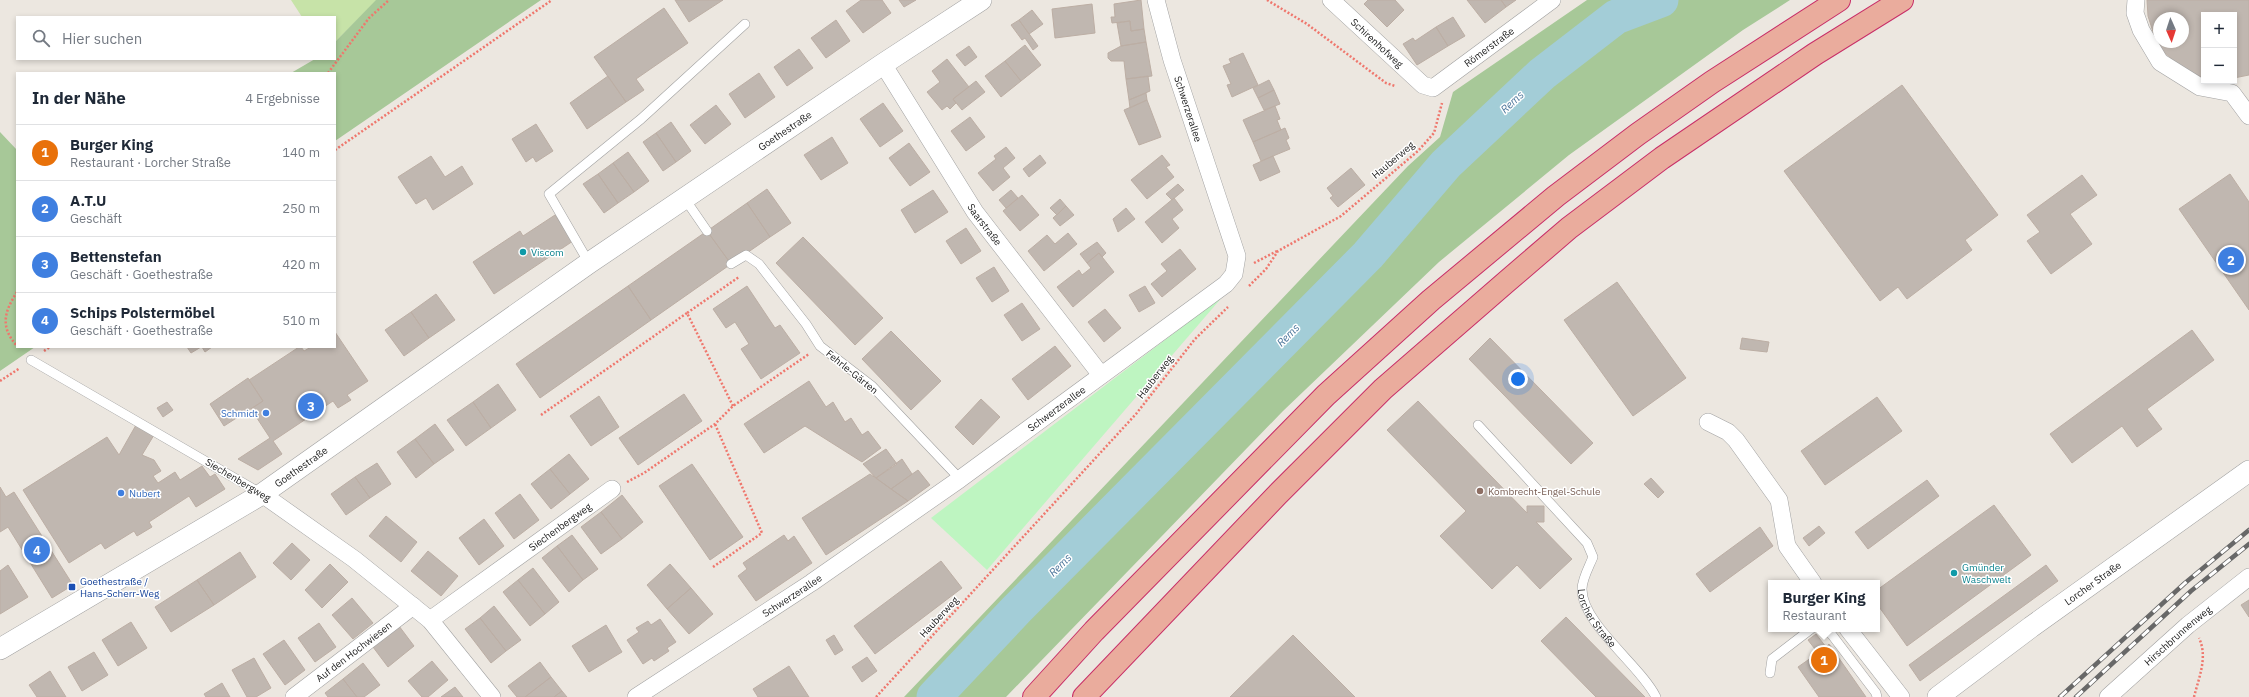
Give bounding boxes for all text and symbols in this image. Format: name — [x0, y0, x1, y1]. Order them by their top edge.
north arrow — [2153, 12, 2189, 48]
map controls — [2201, 12, 2237, 84]
button: + — [2201, 12, 2237, 48]
street label: Schirenhofweg — [1348, 15, 1407, 71]
search box — [16, 16, 336, 60]
street label: Römerstraße — [1461, 24, 1517, 70]
icon: search — [30, 27, 52, 49]
text: Hier suchen — [62, 29, 142, 48]
button: − — [2201, 48, 2237, 84]
street label: Schwerzerallee — [1171, 74, 1205, 144]
text: In der Nähe — [32, 87, 126, 109]
water label: Rems — [1497, 88, 1527, 116]
text: 4 Ergebnisse — [245, 90, 320, 107]
street label: Goethestraße — [755, 108, 814, 153]
text: Burger King — [70, 135, 153, 154]
street label: Hauberweg — [1369, 138, 1417, 182]
text: 1 — [41, 144, 49, 161]
text: 140 m — [282, 144, 320, 161]
text: Restaurant · Lorcher Straße — [70, 154, 231, 171]
text: A.T.U — [70, 191, 106, 210]
text: 2 — [41, 200, 49, 217]
text: 250 m — [282, 200, 320, 217]
street label: Saarstraße — [965, 201, 1005, 248]
text: Geschäft — [70, 210, 122, 227]
pin: 2 — [2218, 245, 2244, 275]
place label: Viscom — [531, 246, 564, 259]
text: Bettenstefan — [70, 247, 162, 266]
marker: Viscom — [518, 247, 528, 257]
text: 3 — [41, 256, 49, 273]
text: 420 m — [282, 256, 320, 273]
text: Geschäft · Goethestraße — [70, 266, 213, 283]
text: Schips Polstermöbel — [70, 303, 215, 322]
text: 4 — [41, 312, 49, 329]
text: 510 m — [282, 312, 320, 329]
water label: Rems — [1274, 321, 1302, 349]
text: Geschäft · Goethestraße — [70, 322, 213, 339]
street label: Fehrle-Gärten — [823, 347, 881, 397]
street label: Hauberweg — [1134, 352, 1176, 401]
your location — [1508, 369, 1528, 389]
street label: Schwerzerallee — [1025, 383, 1088, 434]
pin: 3 — [298, 391, 324, 421]
place label: Schmidt — [221, 407, 258, 420]
marker: Schmidt — [261, 408, 271, 418]
street label: Goethestraße — [272, 443, 330, 490]
street label: Siechenbergweg — [203, 455, 274, 505]
place label: Kombrecht-Engel-Schule — [1488, 485, 1601, 498]
marker: Kombrecht-Engel-Schule — [1475, 486, 1485, 496]
place label: Nubert — [129, 487, 161, 500]
marker: Nubert — [116, 488, 126, 498]
street label: Siechenbergweg — [526, 499, 594, 553]
pin: 4 — [24, 535, 50, 565]
water label: Rems — [1046, 551, 1074, 579]
street label: Lorcher Straße — [2062, 558, 2124, 608]
place label: Gmünder Waschwelt — [1962, 561, 2011, 586]
marker: Gmünder Waschwelt — [1949, 568, 1959, 578]
street label: Schwerzerallee — [760, 571, 825, 620]
place label: Goethestraße / Hans-Scherr-Weg — [80, 575, 160, 600]
popup — [1768, 580, 1880, 632]
marker: Goethestraße / Hans-Scherr-Weg — [67, 582, 77, 592]
street label: Lorcher Straße — [1575, 588, 1619, 650]
text: Burger King — [1783, 588, 1865, 607]
street label: Hauberweg — [917, 593, 962, 640]
street label: Hirschbrunnenweg — [2141, 602, 2214, 668]
text: Restaurant — [1783, 607, 1847, 624]
street label: Auf den Hochwiesen — [313, 618, 394, 685]
pin: 1 — [1811, 645, 1837, 675]

